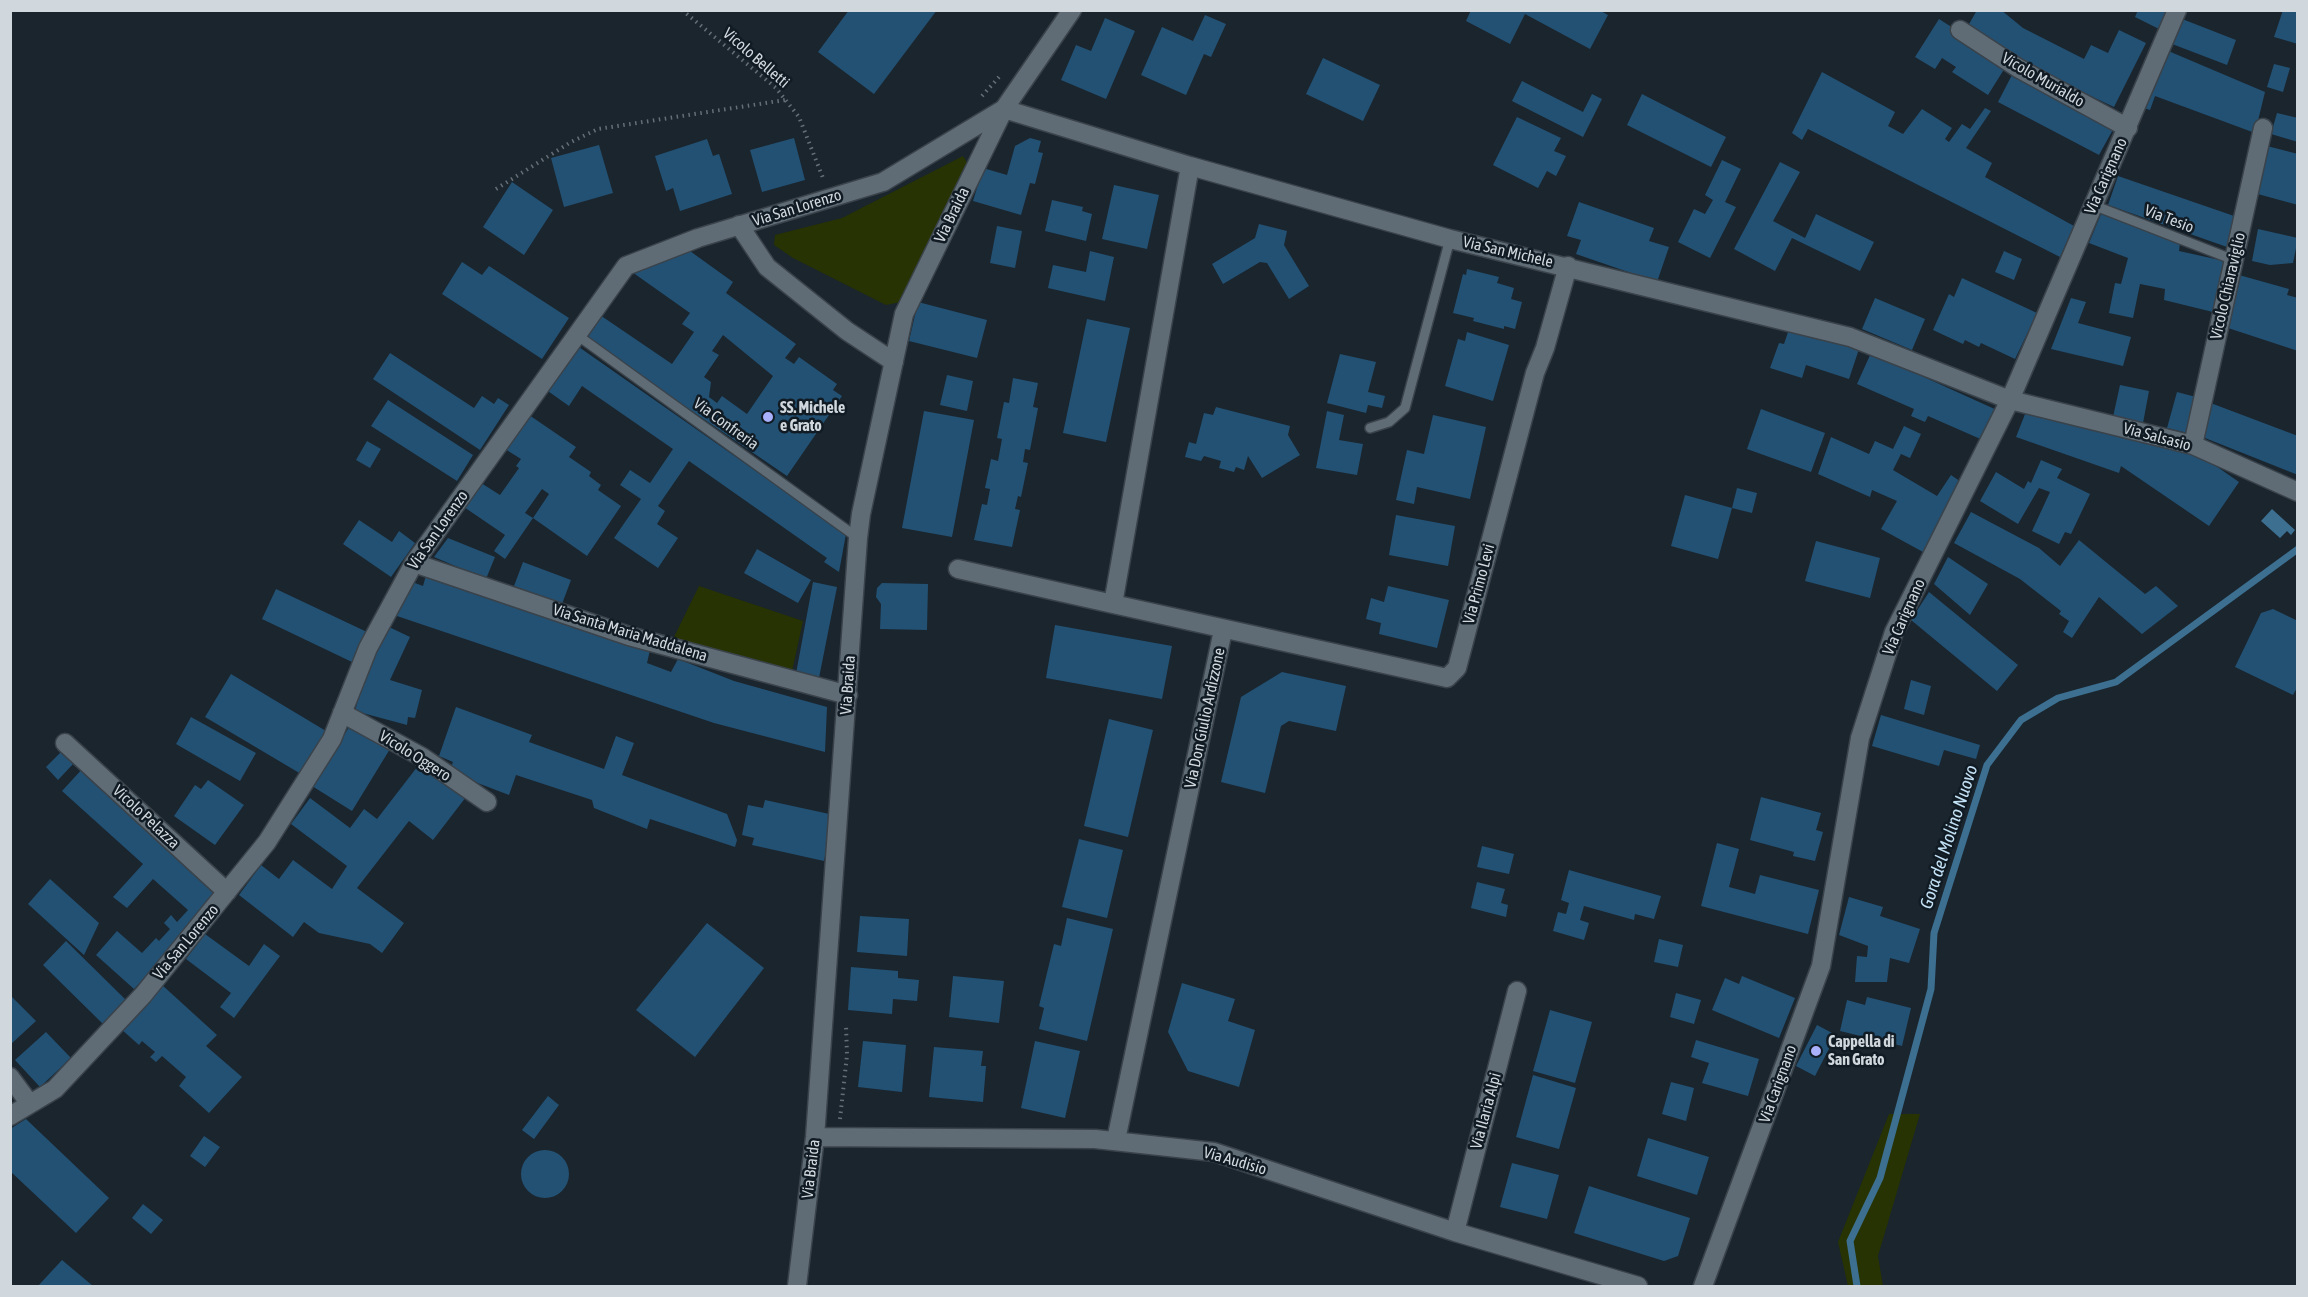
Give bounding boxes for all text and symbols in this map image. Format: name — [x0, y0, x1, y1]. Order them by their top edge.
street label: Vicolo Belletti — [719, 24, 793, 92]
street label: Vicolo Murialdo — [1998, 49, 2088, 111]
street label: Via Carignano — [2081, 135, 2131, 217]
street label: Via Braida — [930, 184, 974, 246]
street label: Via San Lorenzo — [750, 185, 844, 231]
street label: Via Tesio — [2142, 201, 2196, 237]
street label: Vicolo Chiaraviglio — [2206, 231, 2250, 341]
street label: Via San Michele — [1461, 232, 1555, 272]
street label: Via Confreria — [690, 394, 762, 454]
place label: SS. Michele e Grato — [780, 398, 845, 436]
marker: SS. Michele e Grato — [761, 410, 775, 424]
street label: Via Salsasio — [2121, 419, 2193, 455]
street label: Via San Lorenzo — [404, 487, 472, 573]
street label: Via Primo Levi — [1459, 542, 1499, 626]
street label: Via Carignano — [1879, 576, 1929, 658]
street label: Via Santa Maria Maddalena — [550, 600, 710, 666]
street label: Via Don Giulio Ardizzone — [1181, 646, 1229, 790]
street label: Via Braida — [836, 655, 860, 715]
street label: Vicolo Oggero — [376, 726, 454, 786]
water label: Gora del Molino Nuovo — [1916, 762, 1982, 912]
street label: Vicolo Pelazza — [109, 781, 183, 853]
street label: Via San Lorenzo — [149, 901, 223, 983]
place label: Cappella di San Grato — [1828, 1032, 1894, 1070]
street label: Via Carignano — [1755, 1042, 1801, 1126]
marker: Cappella di San Grato — [1809, 1044, 1823, 1058]
street label: Via Ilaria Alpi — [1467, 1071, 1505, 1151]
street label: Via Braida — [798, 1138, 824, 1200]
street label: Via Audisio — [1201, 1143, 1269, 1179]

